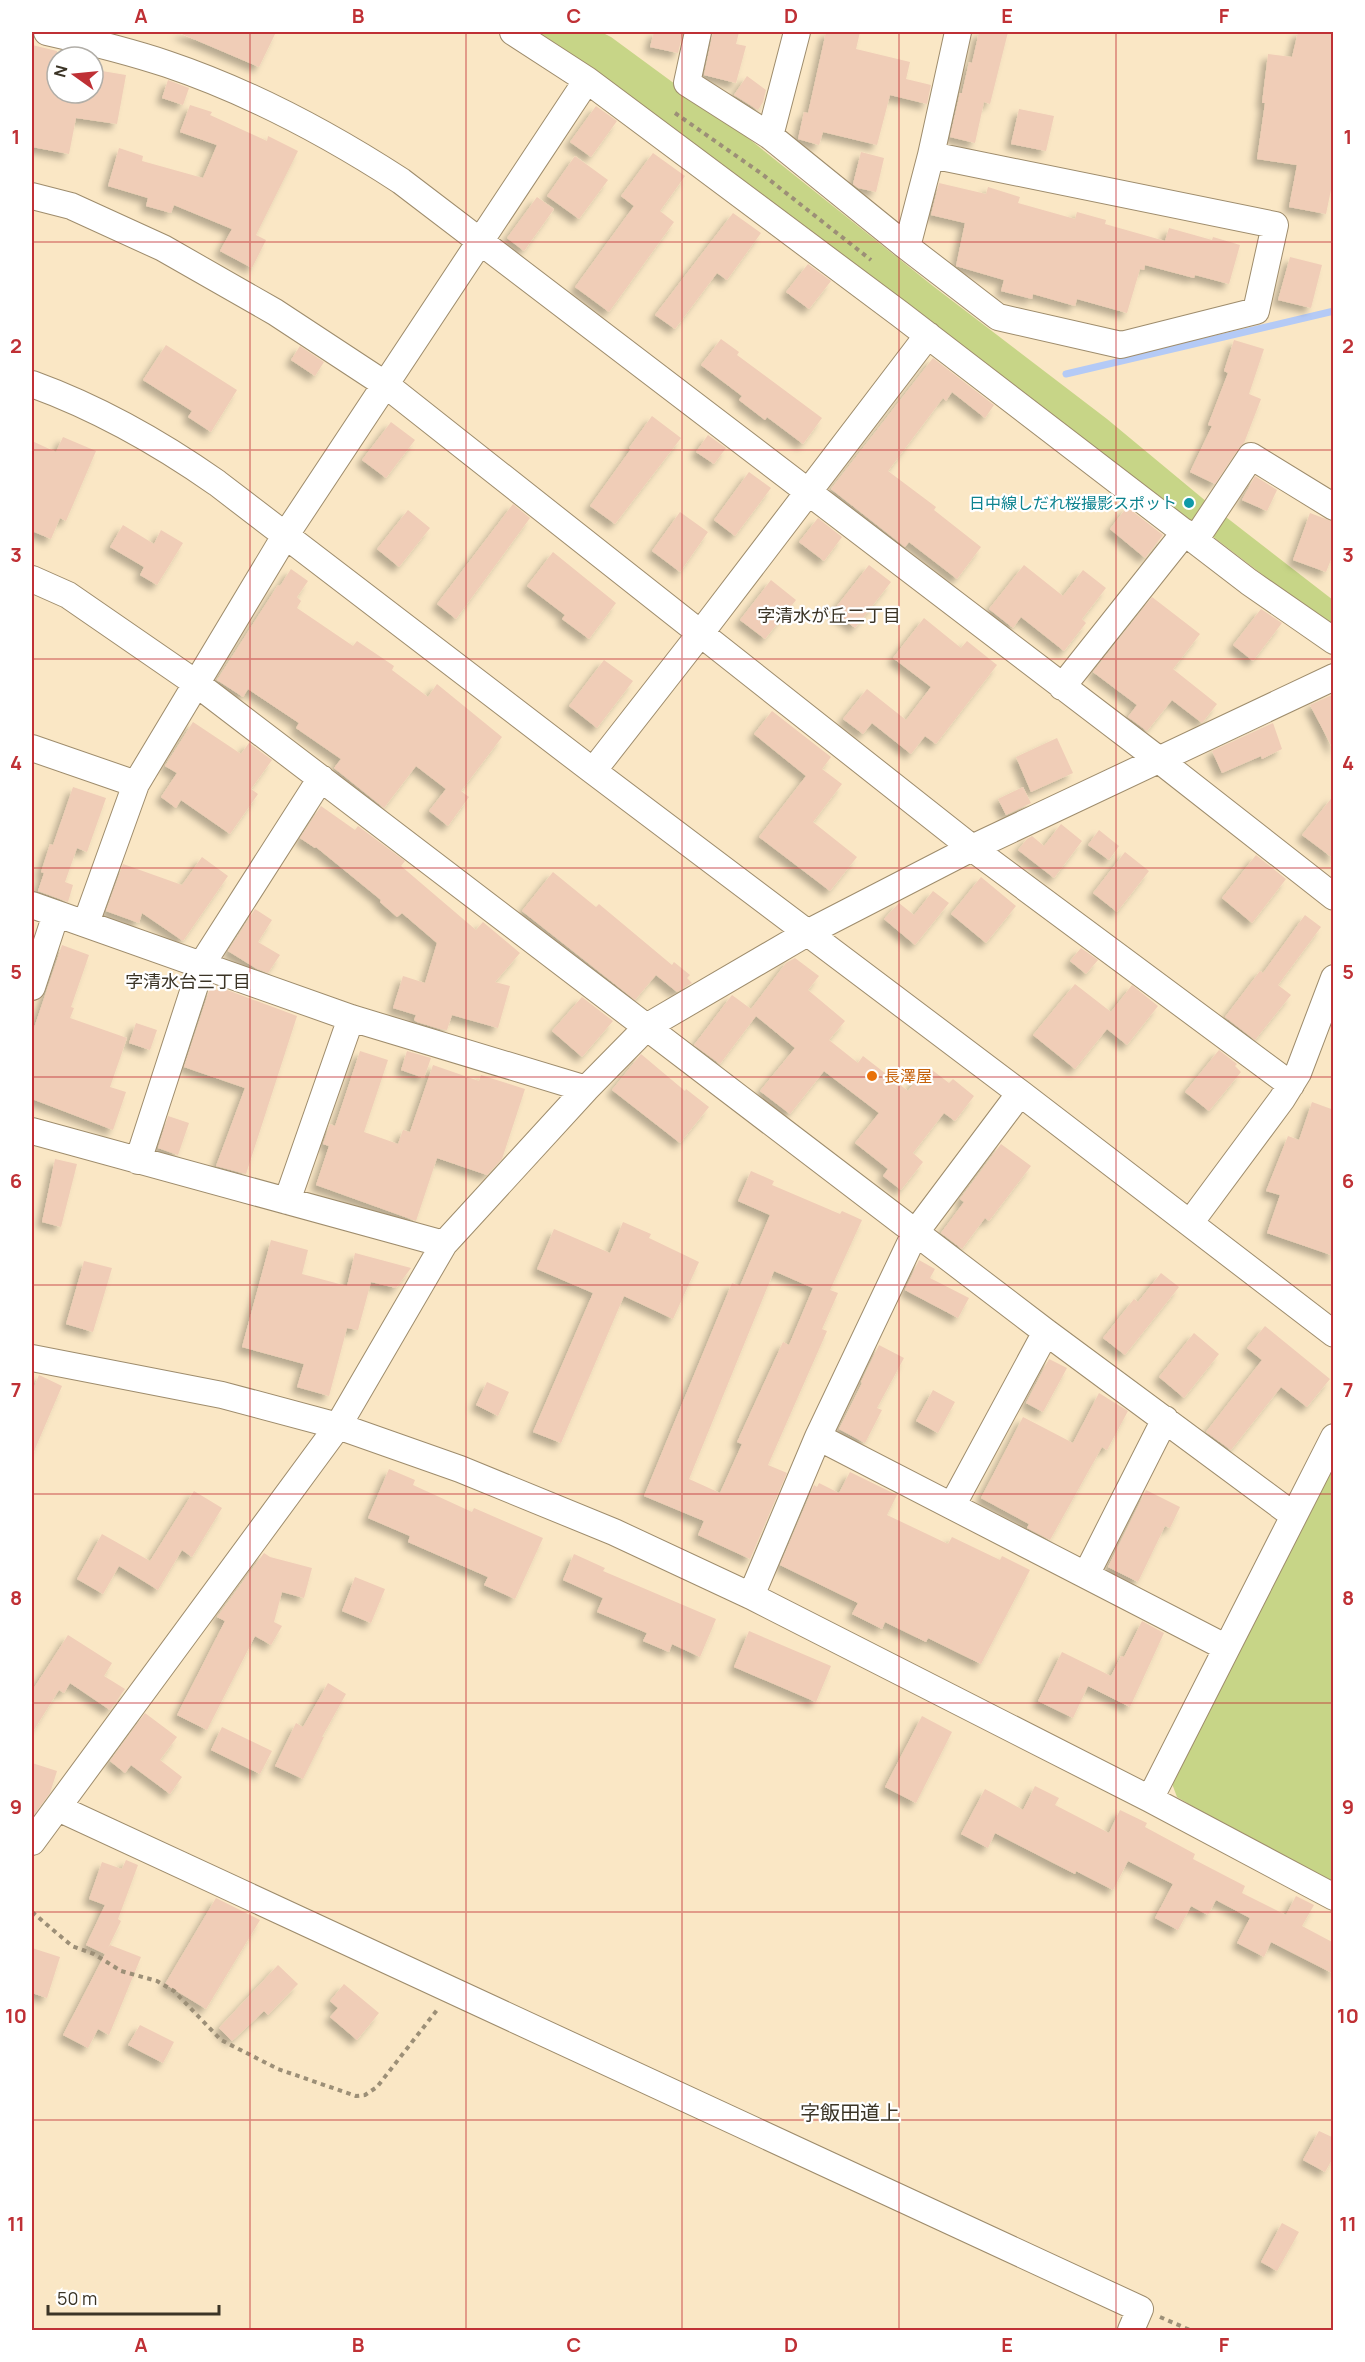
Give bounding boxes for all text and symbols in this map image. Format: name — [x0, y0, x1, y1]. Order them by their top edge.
text: A — [134, 2, 148, 29]
text: B — [352, 2, 365, 29]
text: C — [567, 2, 581, 29]
text: D — [784, 2, 798, 29]
text: E — [1001, 2, 1013, 29]
text: F — [1219, 2, 1230, 29]
north arrow — [45, 45, 105, 105]
text: N — [48, 63, 73, 80]
text: 1 — [12, 123, 20, 150]
text: 1 — [1344, 123, 1352, 150]
text: 2 — [10, 332, 22, 359]
text: 2 — [1342, 332, 1354, 359]
place label: 日中線しだれ桜撮影スポット — [969, 492, 1177, 514]
marker: 日中線しだれ桜撮影スポット — [1182, 496, 1196, 510]
text: 3 — [10, 541, 22, 568]
text: 3 — [1342, 541, 1354, 568]
district label: 字清水が丘二丁目 — [757, 603, 901, 627]
text: 4 — [10, 749, 22, 776]
text: 4 — [1342, 749, 1354, 776]
text: 5 — [10, 958, 22, 985]
text: 5 — [1342, 958, 1354, 985]
district label: 字清水台三丁目 — [125, 969, 251, 993]
place label: 長澤屋 — [884, 1065, 932, 1087]
marker: 長澤屋 — [865, 1069, 879, 1083]
text: 6 — [10, 1167, 22, 1194]
text: 6 — [1342, 1167, 1354, 1194]
text: 7 — [11, 1376, 21, 1403]
text: 7 — [1343, 1376, 1353, 1403]
text: 8 — [10, 1584, 22, 1611]
text: 8 — [1342, 1584, 1354, 1611]
text: 9 — [10, 1793, 22, 1820]
text: 9 — [1342, 1793, 1354, 1820]
text: 10 — [5, 2002, 27, 2029]
text: 10 — [1337, 2002, 1359, 2029]
district label: 字飯田道上 — [800, 2099, 900, 2126]
text: 11 — [7, 2210, 25, 2237]
text: 11 — [1339, 2210, 1357, 2237]
scale bar — [48, 2278, 219, 2316]
text: 50 m — [57, 2286, 97, 2310]
text: A — [134, 2331, 148, 2358]
text: B — [352, 2331, 365, 2358]
text: C — [567, 2331, 581, 2358]
text: D — [784, 2331, 798, 2358]
text: E — [1001, 2331, 1013, 2358]
text: F — [1219, 2331, 1230, 2358]

